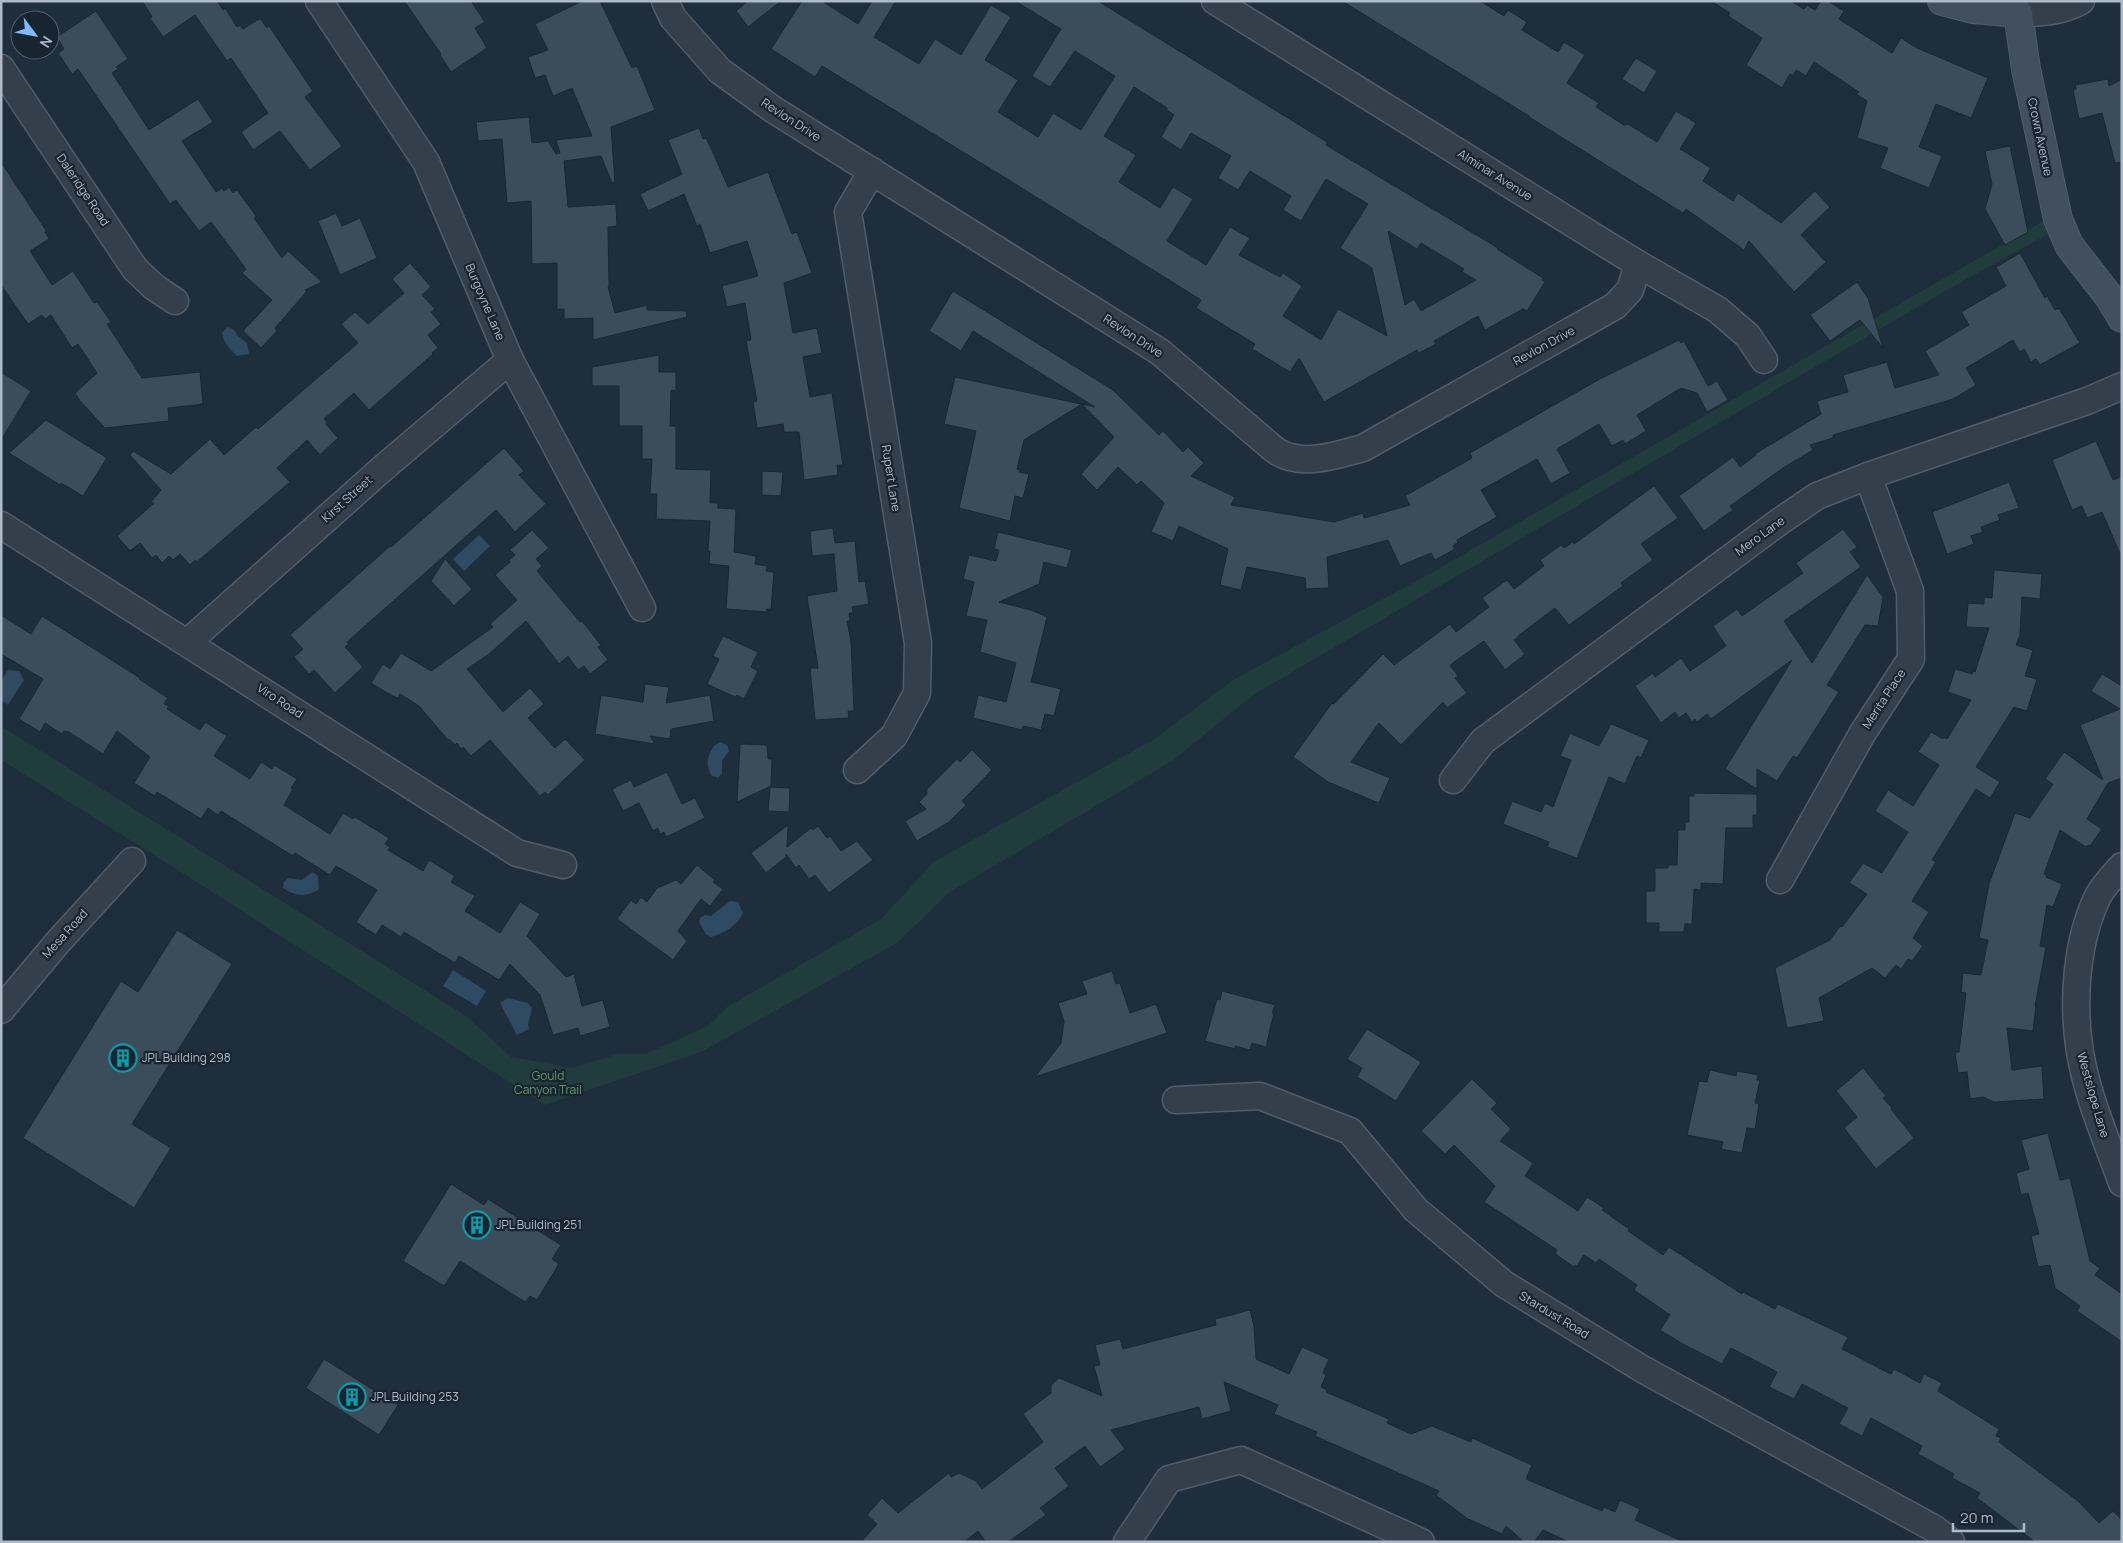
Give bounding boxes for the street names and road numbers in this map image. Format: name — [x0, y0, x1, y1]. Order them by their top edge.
street label: Revlon Drive — [758, 94, 824, 145]
street label: Crown Avenue — [2024, 96, 2057, 178]
street label: Alminar Avenue — [1455, 145, 1536, 204]
street label: Daleridge Road — [53, 150, 114, 229]
street label: Burgoyne Lane — [462, 261, 509, 343]
street label: Revlon Drive — [1100, 310, 1166, 361]
street label: Revlon Drive — [1510, 322, 1578, 369]
street label: Rupert Lane — [878, 443, 905, 512]
street label: Kirst Street — [318, 471, 376, 526]
street label: Mero Lane — [1731, 512, 1788, 559]
street label: Merita Place — [1858, 665, 1909, 732]
street label: Viro Road — [254, 679, 307, 722]
street label: Mesa Road — [38, 905, 91, 962]
street label: Westslope Lane — [2073, 1050, 2114, 1140]
street label: Stardust Road — [1516, 1287, 1593, 1342]

